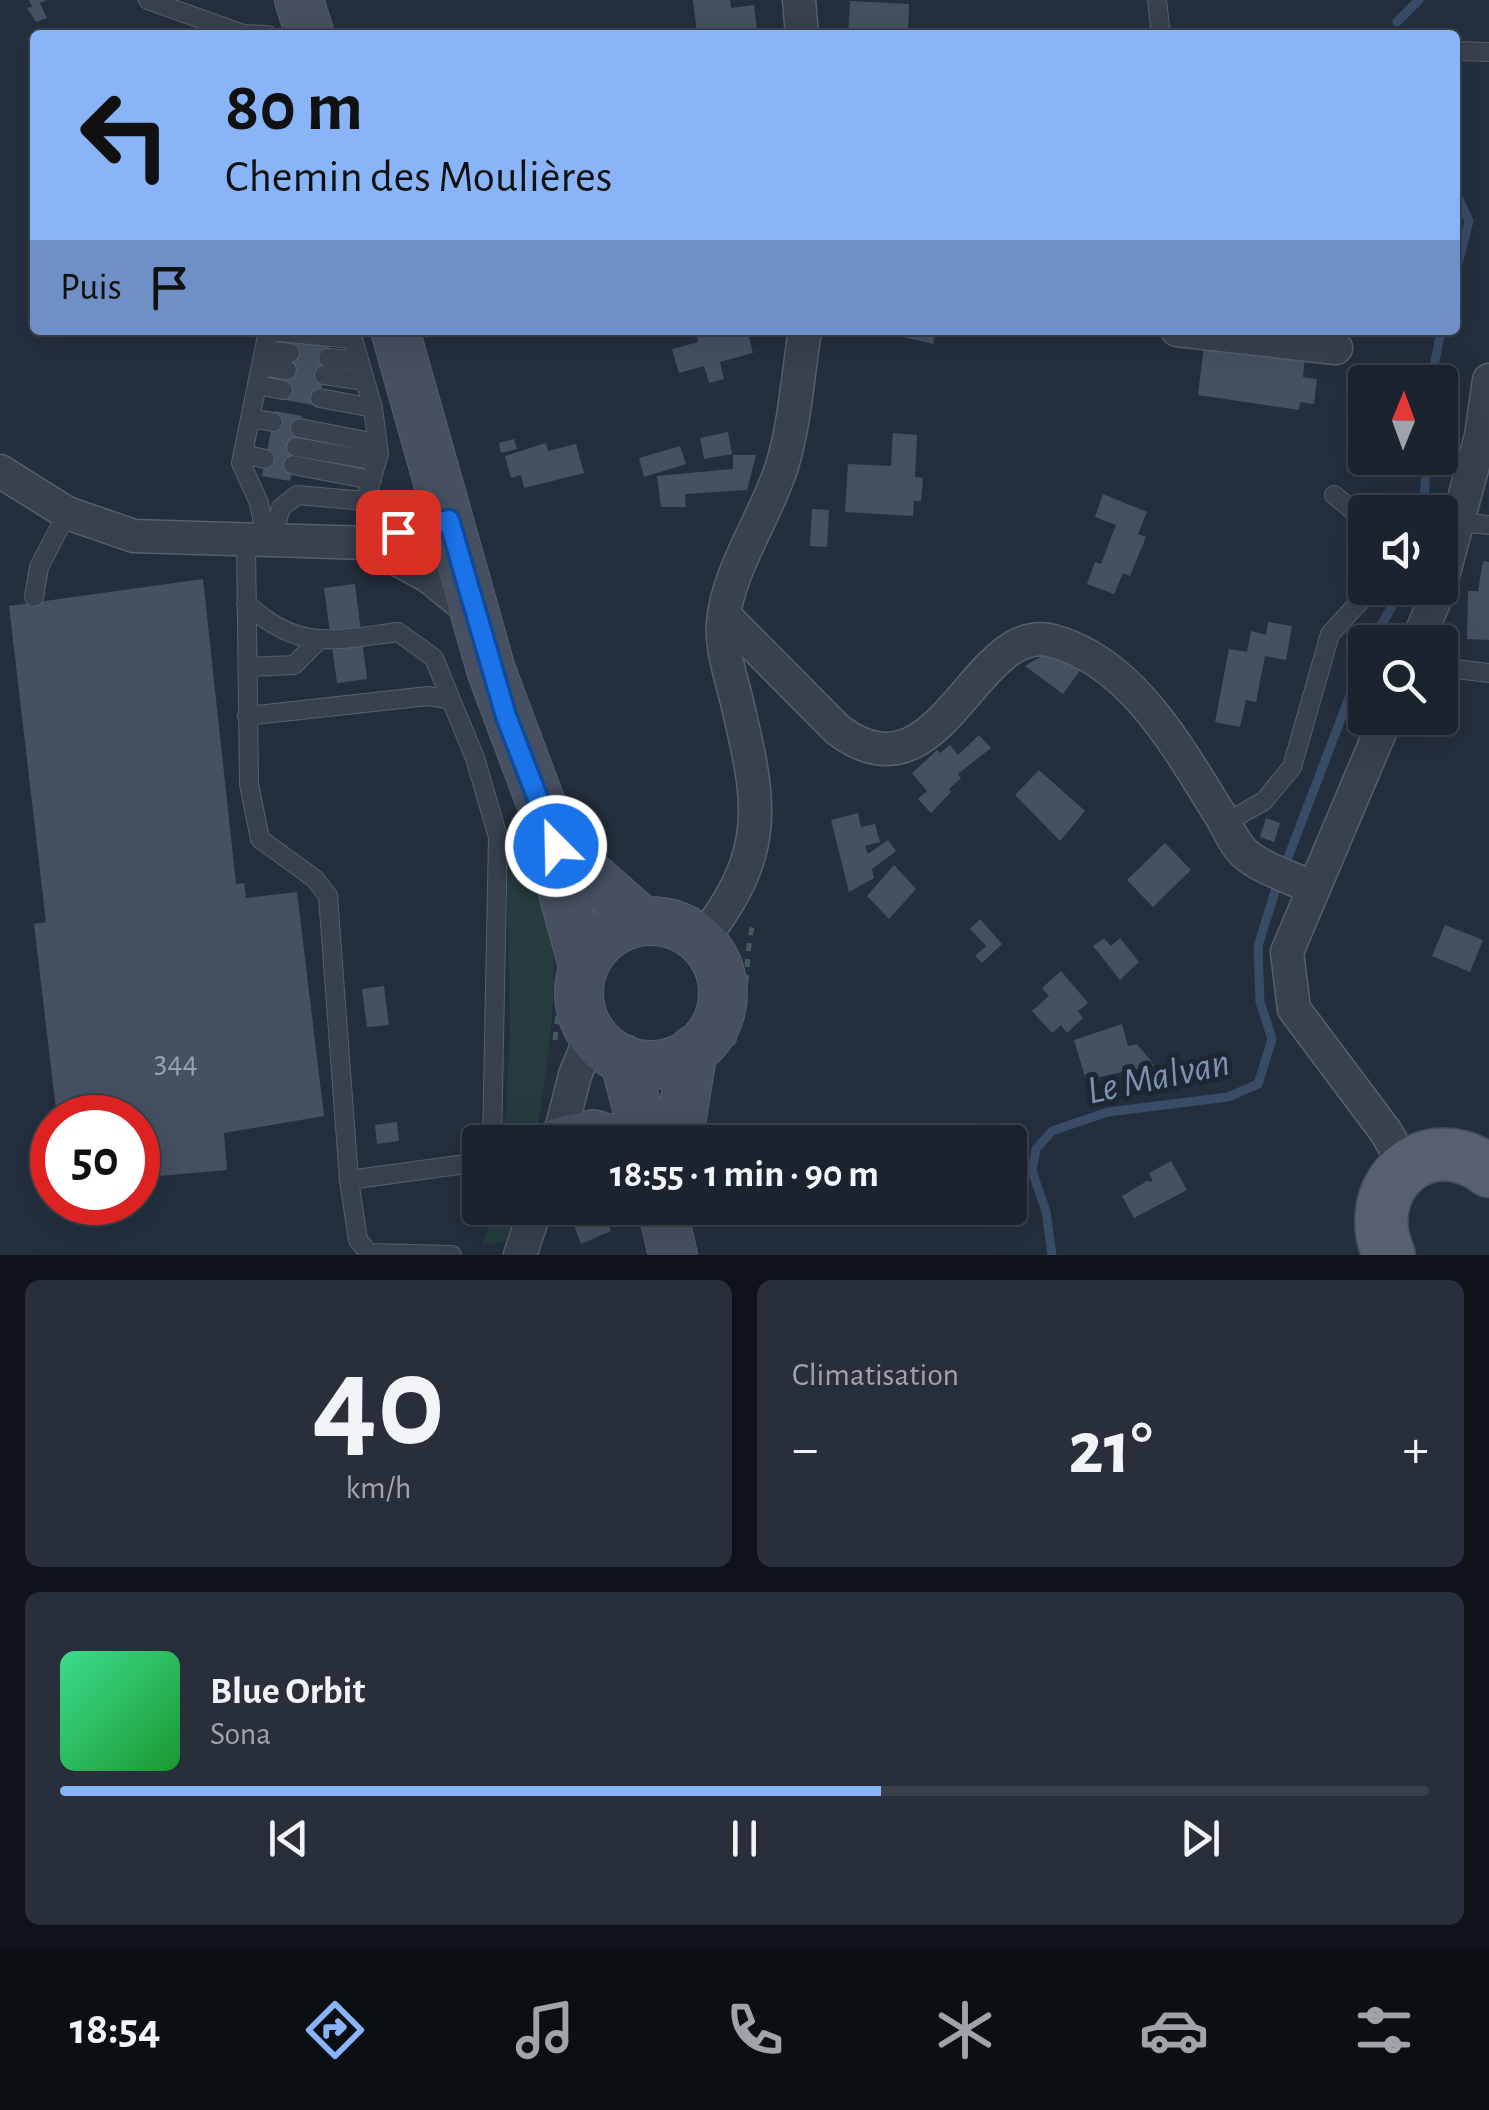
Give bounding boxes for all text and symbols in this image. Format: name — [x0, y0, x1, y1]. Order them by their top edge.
icon: left — [60, 70, 190, 200]
text: 80 m — [225, 73, 363, 143]
text: Chemin des Moulières — [225, 155, 613, 200]
icon: arrive — [142, 260, 197, 315]
text: Puis — [60, 269, 122, 307]
north arrow — [1348, 365, 1458, 475]
map controls — [1348, 365, 1458, 735]
pin — [356, 490, 441, 575]
button: sound — [1348, 495, 1458, 605]
icon: arrive — [371, 505, 426, 560]
button: search — [1348, 625, 1458, 735]
position arrow — [504, 794, 608, 898]
water label: Le Malvan — [1083, 1042, 1234, 1112]
house number: 344 — [154, 1046, 198, 1078]
speed limit sign: 50 — [30, 1095, 160, 1225]
text: 18:55 · 1 min · 90 m — [610, 1156, 879, 1194]
text: 40 — [312, 1339, 445, 1469]
text: Climatisation — [792, 1359, 959, 1391]
text: 21° — [1068, 1412, 1153, 1487]
text: − — [792, 1422, 818, 1477]
text: + — [1403, 1422, 1429, 1477]
text: km/h — [345, 1472, 412, 1504]
text: Blue Orbit — [210, 1673, 365, 1711]
text: Sona — [210, 1718, 271, 1750]
icon: previous — [261, 1811, 316, 1866]
icon: pause — [717, 1811, 772, 1866]
icon: next — [1173, 1811, 1228, 1866]
icon: directions — [300, 1995, 370, 2065]
icon: music — [510, 1995, 580, 2065]
icon: phone — [720, 1995, 790, 2065]
icon: climate — [930, 1995, 1000, 2065]
icon: car — [1139, 1995, 1209, 2065]
icon: filters — [1349, 1995, 1419, 2065]
text: 18:54 — [70, 2007, 161, 2052]

